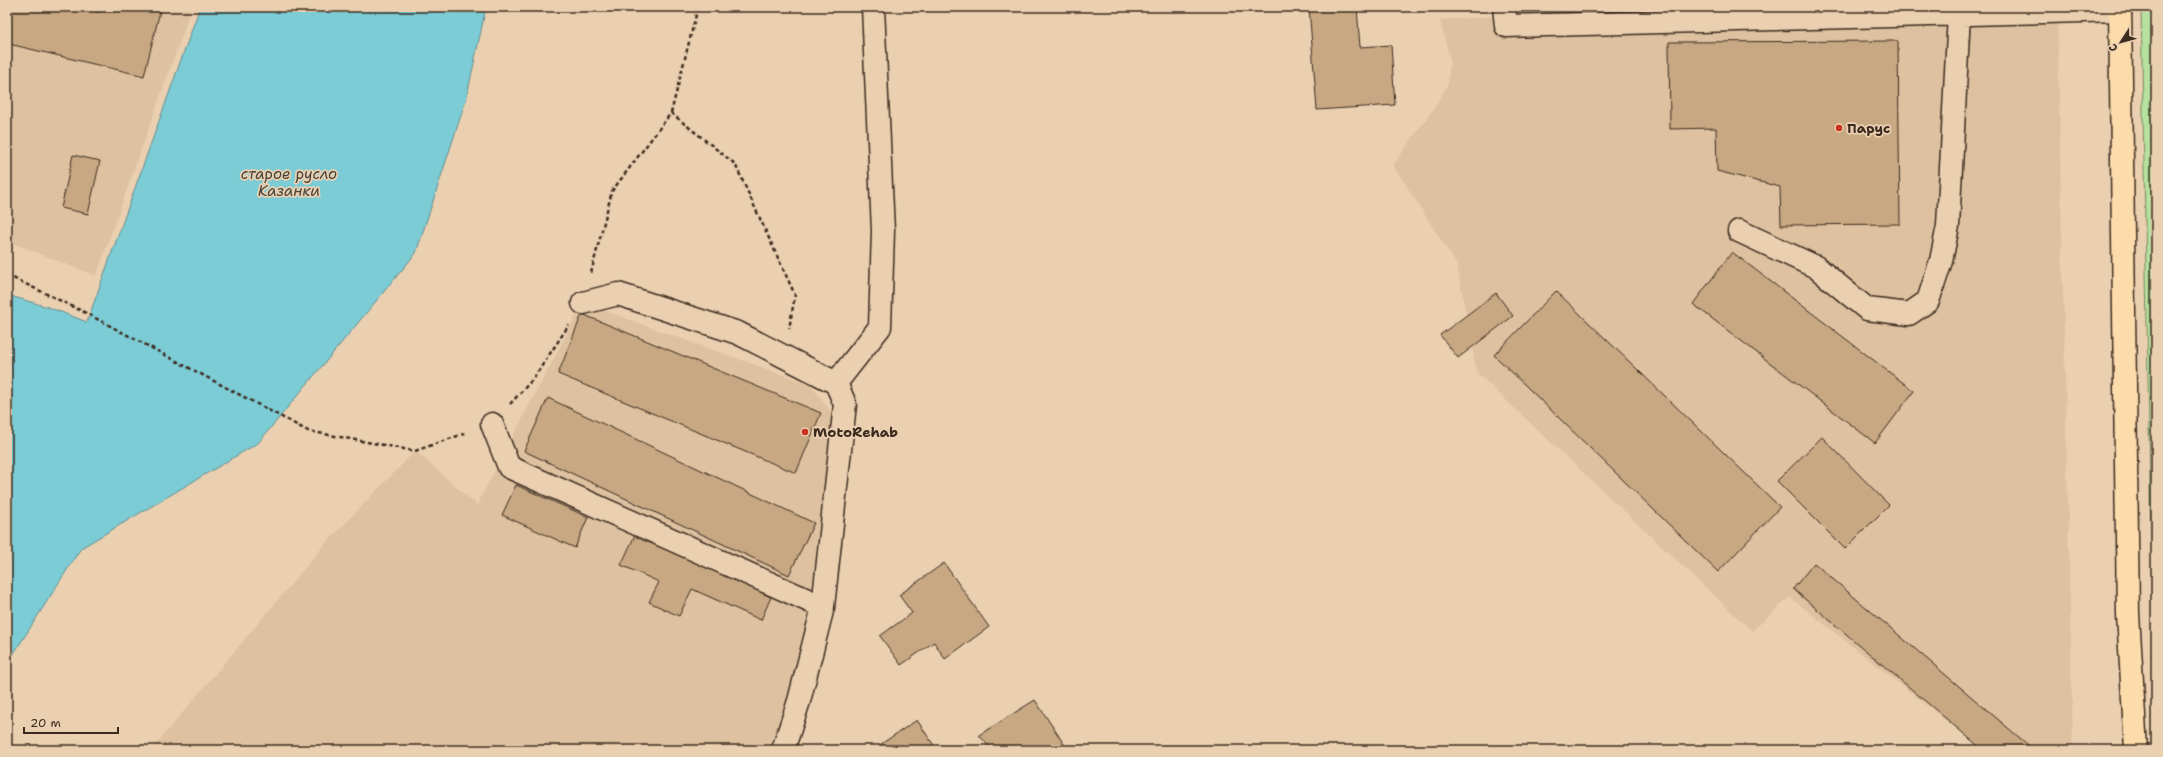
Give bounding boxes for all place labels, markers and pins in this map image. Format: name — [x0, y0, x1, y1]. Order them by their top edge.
place label: Парус — [1847, 119, 1891, 137]
marker: Парус — [1834, 123, 1844, 133]
place label: MotoRehab — [813, 423, 898, 441]
marker: MotoRehab — [800, 427, 810, 437]

